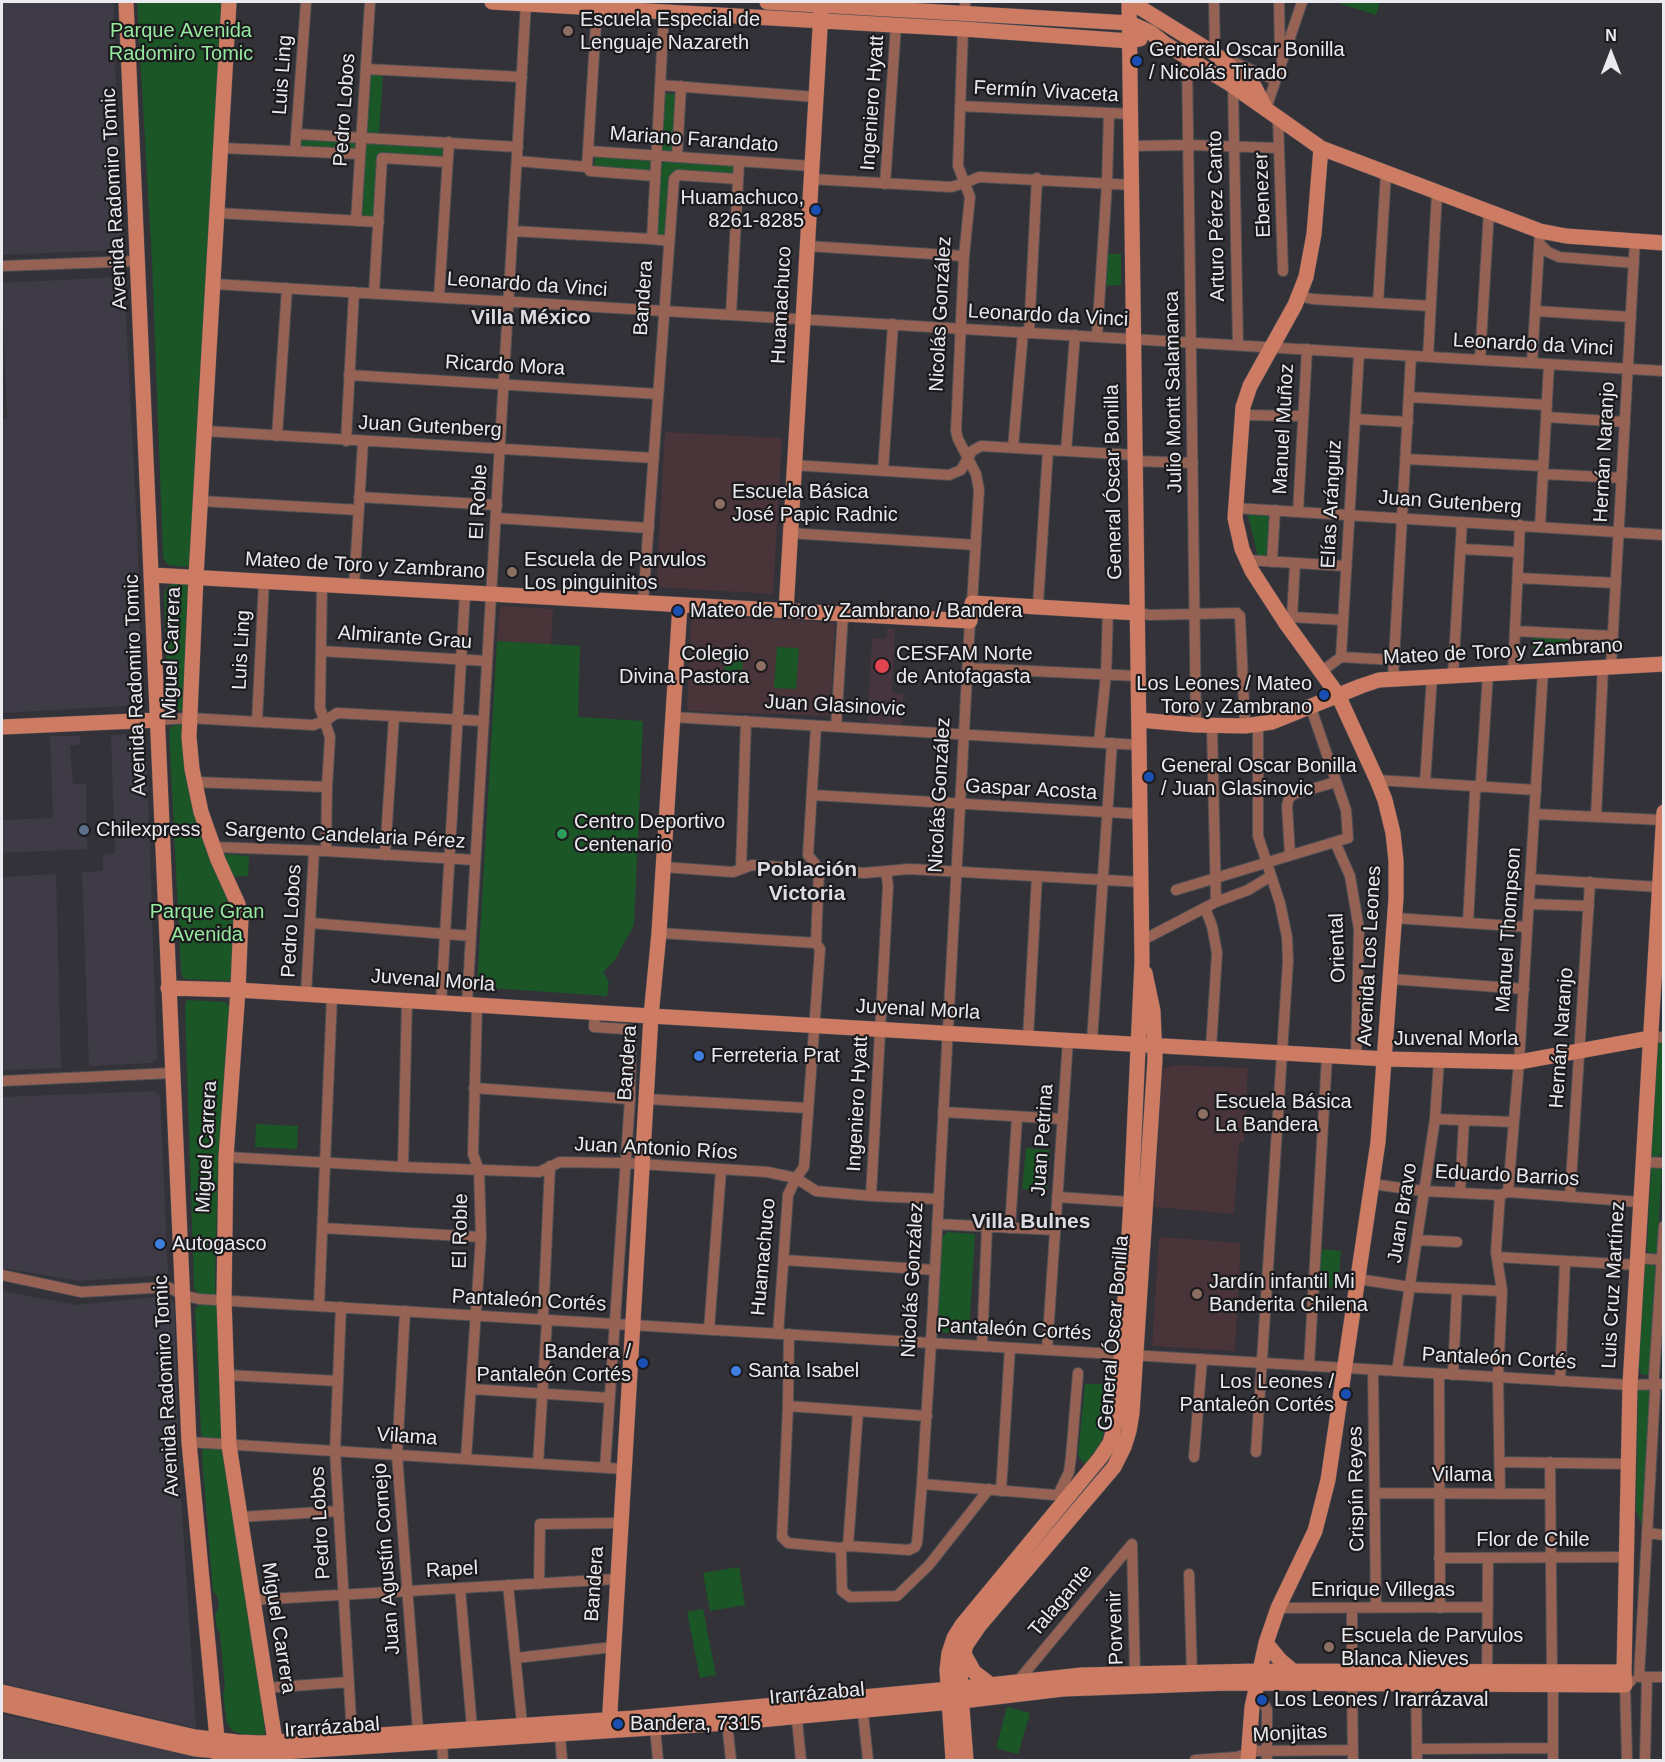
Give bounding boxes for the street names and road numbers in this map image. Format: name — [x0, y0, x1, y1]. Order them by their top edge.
street label: Luis Ling — [268, 34, 298, 116]
street label: Ingeniero Hyatt — [856, 35, 890, 171]
street label: Pedro Lobos — [329, 53, 361, 167]
street label: Fermín Vivaceta — [973, 76, 1119, 108]
street label: Avenida Radomiro Tomic — [97, 88, 133, 310]
street label: Mariano Farandato — [609, 122, 779, 158]
street label: Arturo Pérez Canto — [1204, 130, 1230, 302]
street label: Ebenezer — [1250, 152, 1276, 238]
street label: Nicolás González — [925, 236, 957, 392]
street label: Huamachuco — [767, 246, 797, 364]
street label: Bandera — [629, 259, 659, 337]
street label: Leonardo da Vinci — [446, 267, 608, 303]
street label: Julio Montt Salamanca — [1160, 291, 1188, 493]
street label: Leonardo da Vinci — [967, 300, 1129, 332]
street label: Leonardo da Vinci — [1452, 329, 1614, 361]
street label: Ricardo Mora — [444, 351, 566, 381]
street label: Manuel Muñoz — [1269, 363, 1299, 495]
street label: Hernán Naranjo — [1589, 381, 1621, 523]
street label: General Óscar Bonilla — [1100, 384, 1128, 580]
street label: Juan Gutenberg — [358, 411, 502, 443]
street label: Elías Aránguiz — [1317, 439, 1347, 569]
street label: El Roble — [465, 464, 493, 540]
street label: Juan Gutenberg — [1378, 486, 1522, 520]
street label: Mateo de Toro y Zambrano — [244, 548, 486, 584]
street label: Avenida Radomiro Tomic — [120, 574, 152, 796]
street label: Miguel Carrera — [158, 586, 186, 720]
street label: Luis Ling — [228, 609, 256, 691]
street label: Almirante Grau — [337, 621, 473, 655]
street label: Mateo de Toro y Zambrano — [1382, 634, 1624, 670]
street label: Juan Glasinovic — [764, 690, 906, 722]
street label: Nicolás González — [924, 717, 956, 873]
street label: Gaspar Acosta — [964, 775, 1098, 805]
street label: Sargento Candelaria Pérez — [224, 818, 466, 854]
street label: Manuel Thompson — [1491, 847, 1527, 1013]
street label: Pedro Lobos — [277, 864, 307, 978]
street label: Avenida Los Leones — [1353, 865, 1387, 1047]
street label: Oriental — [1325, 913, 1351, 983]
street label: Juvenal Morla — [370, 965, 496, 997]
street label: Hernán Naranjo — [1545, 967, 1579, 1109]
street label: Juvenal Morla — [855, 995, 981, 1025]
street label: Bandera — [613, 1024, 643, 1102]
street label: Juvenal Morla — [1394, 1027, 1518, 1051]
street label: Ingeniero Hyatt — [842, 1036, 874, 1172]
street label: Miguel Carrera — [192, 1080, 222, 1214]
street label: Juan Petrina — [1027, 1083, 1059, 1197]
street label: Juan Antonio Ríos — [574, 1133, 738, 1165]
street label: Eduardo Barrios — [1434, 1160, 1580, 1192]
street label: Juan Bravo — [1383, 1161, 1423, 1265]
street label: El Roble — [448, 1193, 474, 1269]
street label: Huamachuco — [747, 1197, 781, 1317]
street label: Luis Cruz Martínez — [1598, 1201, 1630, 1369]
street label: Nicolás González — [897, 1202, 929, 1358]
street label: General Óscar Bonilla — [1094, 1235, 1134, 1431]
street label: Avenida Radomiro Tomic — [149, 1275, 185, 1497]
street label: Pantaleón Cortés — [451, 1285, 607, 1317]
street label: Pantaleón Cortés — [936, 1314, 1092, 1346]
street label: Pantaleón Cortés — [1421, 1343, 1577, 1375]
street label: Vilama — [376, 1423, 438, 1451]
street label: Crispín Reyes — [1344, 1426, 1370, 1552]
street label: Juan Agustín Cornejo — [368, 1462, 406, 1656]
street label: Vilama — [1432, 1463, 1492, 1487]
street label: Pedro Lobos — [306, 1466, 336, 1580]
street label: Flor de Chile — [1476, 1528, 1590, 1552]
street label: Bandera — [580, 1545, 610, 1623]
street label: Rapel — [425, 1557, 479, 1583]
street label: Talagante — [1024, 1560, 1098, 1642]
street label: Miguel Carrera — [256, 1561, 300, 1695]
street label: Enrique Villegas — [1311, 1578, 1455, 1602]
street label: Porvenir — [1103, 1590, 1129, 1666]
street label: Irarrázabal — [768, 1678, 866, 1710]
street label: Irarrázabal — [283, 1713, 381, 1743]
street label: Monjitas — [1252, 1720, 1328, 1748]

